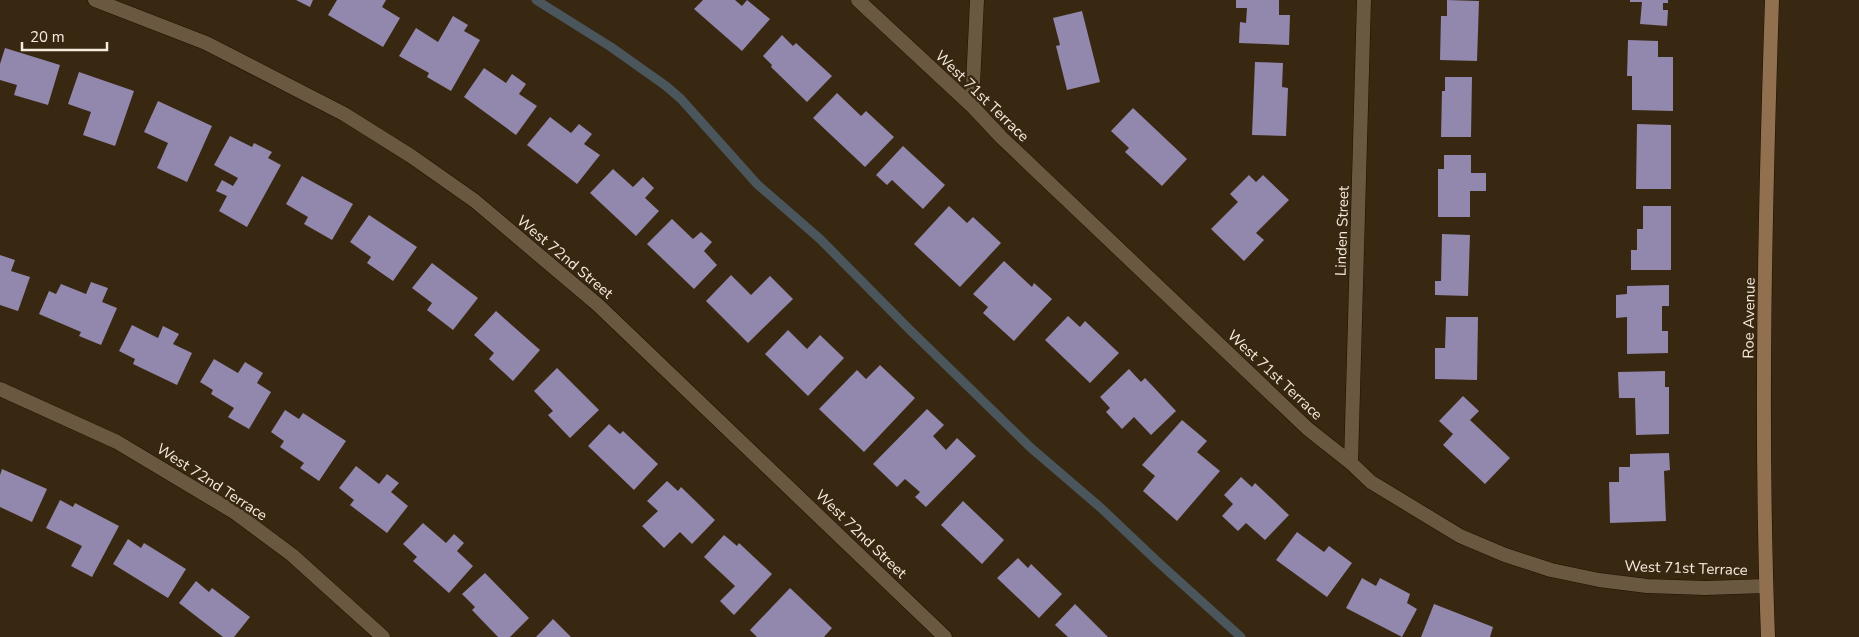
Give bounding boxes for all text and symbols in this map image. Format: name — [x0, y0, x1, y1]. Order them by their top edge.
scale bar — [22, 20, 108, 52]
text: 20 m — [30, 27, 65, 47]
street label: West 71st Terrace — [931, 46, 1033, 146]
street label: Linden Street — [1330, 185, 1354, 276]
street label: West 72nd Street — [513, 211, 618, 304]
street label: Roe Avenue — [1738, 277, 1760, 359]
street label: West 71st Terrace — [1223, 326, 1327, 424]
street label: West 72nd Terrace — [153, 439, 271, 525]
street label: West 72nd Street — [811, 485, 912, 583]
street label: West 71st Terrace — [1624, 556, 1748, 580]

